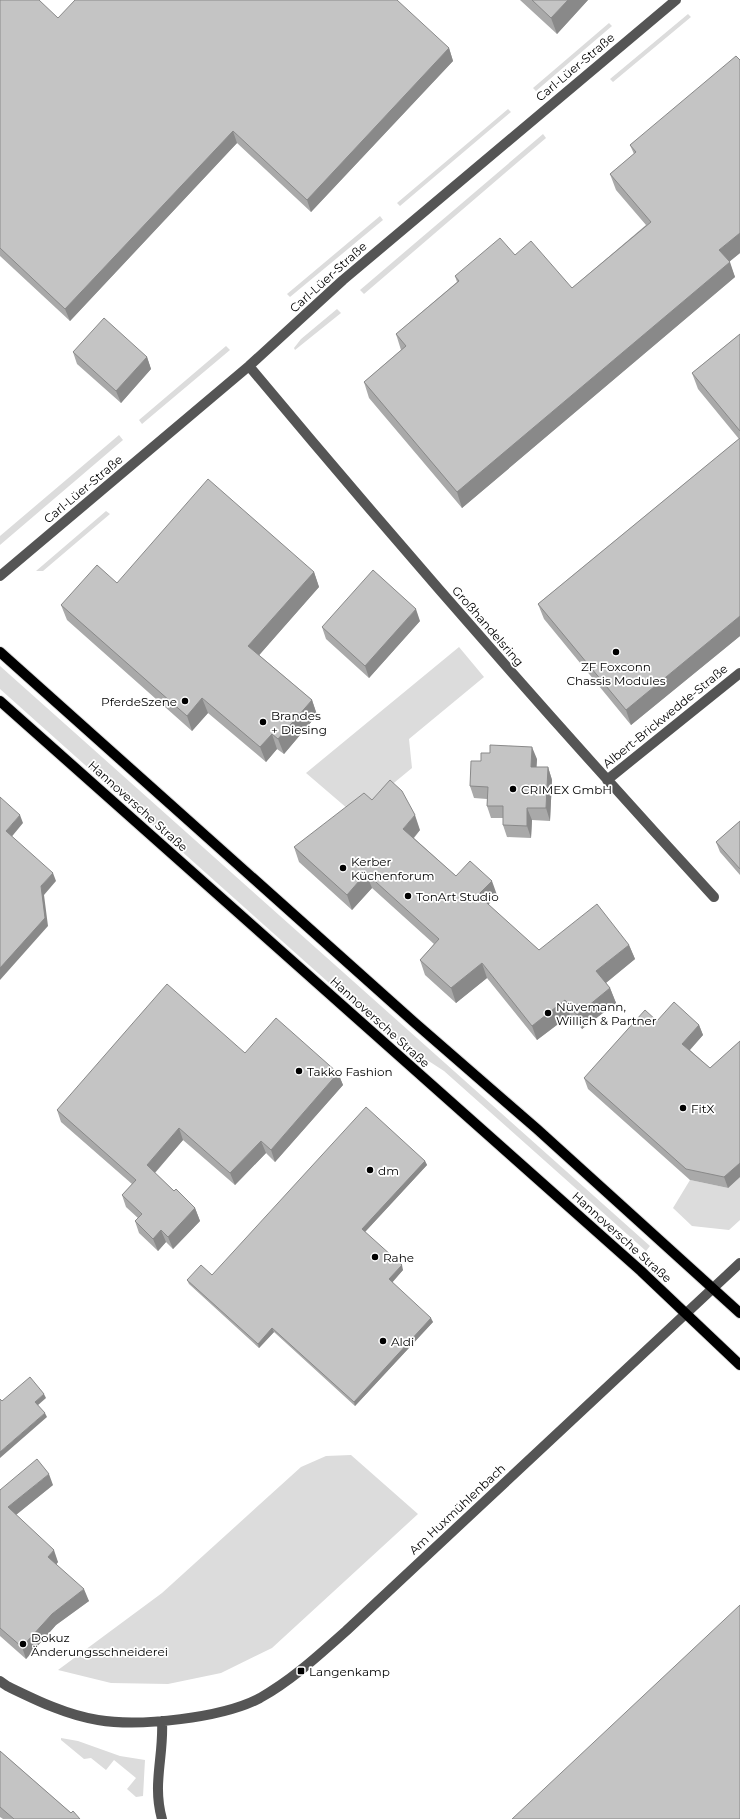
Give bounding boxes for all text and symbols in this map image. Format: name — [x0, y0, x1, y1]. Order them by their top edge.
street label: Carl-Lüer-Straße — [533, 30, 617, 104]
street label: Carl-Lüer-Straße — [286, 239, 370, 315]
street label: Carl-Lüer-Straße — [41, 452, 125, 526]
street label: Großhandelsring — [449, 583, 527, 669]
marker: ZF Foxconn Chassis Modules — [611, 647, 621, 657]
place label: ZF Foxconn Chassis Modules — [566, 659, 666, 688]
street label: Albert-Brickwedde-Straße — [599, 661, 731, 771]
place label: PferdeSzene — [101, 694, 177, 709]
marker: PferdeSzene — [180, 696, 190, 706]
place label: Brandes + Diesing — [271, 708, 327, 737]
marker: Brandes + Diesing — [258, 717, 268, 727]
street label: Hannoversche Straße — [85, 757, 191, 855]
place label: CRIMEX GmbH — [521, 782, 612, 797]
marker: CRIMEX GmbH — [508, 784, 518, 794]
place label: Kerber Küchenforum — [351, 854, 435, 883]
marker: Kerber Küchenforum — [338, 863, 348, 873]
place label: TonArt Studio — [416, 889, 499, 904]
marker: TonArt Studio — [403, 891, 413, 901]
street label: Hannoversche Straße — [327, 973, 433, 1071]
place label: Nüvemann, Willich & Partner — [556, 999, 657, 1028]
marker: Nüvemann, Willich & Partner — [543, 1008, 553, 1018]
place label: Takko Fashion — [307, 1064, 393, 1079]
marker: Takko Fashion — [294, 1066, 304, 1076]
place label: FitX — [691, 1101, 715, 1116]
marker: FitX — [678, 1103, 688, 1113]
place label: dm — [378, 1163, 399, 1178]
marker: dm — [365, 1165, 375, 1175]
street label: Hannoversche Straße — [569, 1188, 675, 1286]
place label: Rahe — [383, 1250, 414, 1265]
marker: Rahe — [370, 1252, 380, 1262]
place label: Aldi — [391, 1334, 414, 1349]
marker: Aldi — [378, 1336, 388, 1346]
street label: Am Huxmühlenbach — [406, 1460, 508, 1558]
place label: Dokuz Änderungsschneiderei — [31, 1630, 168, 1659]
marker: Dokuz Änderungsschneiderei — [18, 1639, 28, 1649]
place label: Langenkamp — [309, 1664, 390, 1679]
marker: Langenkamp — [296, 1666, 306, 1676]

